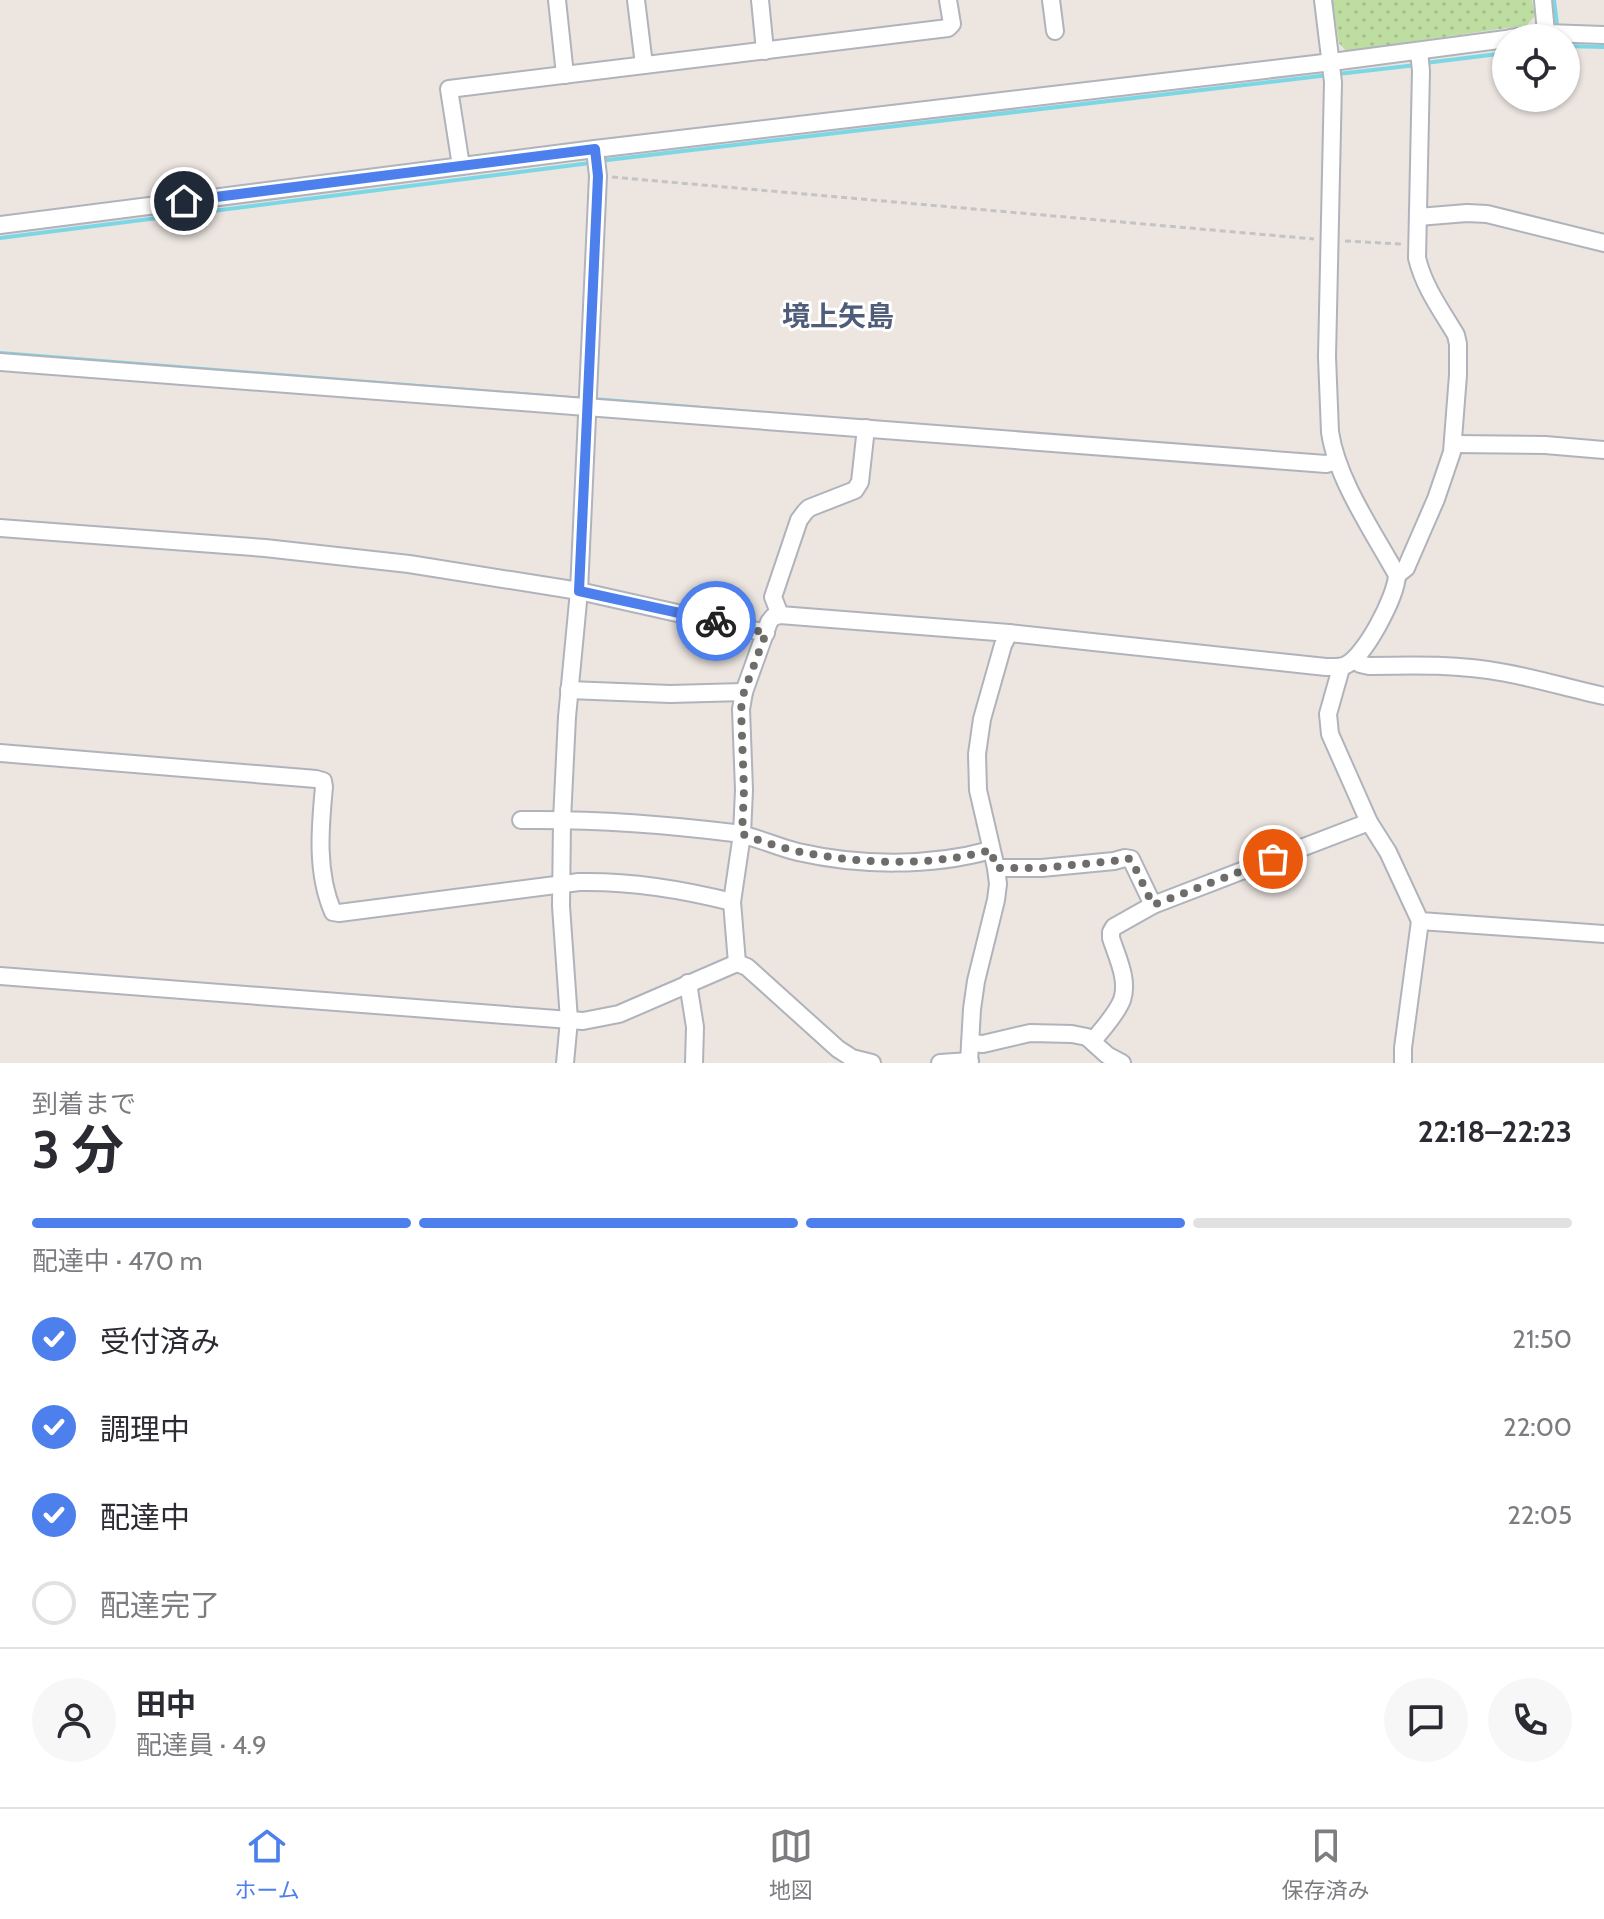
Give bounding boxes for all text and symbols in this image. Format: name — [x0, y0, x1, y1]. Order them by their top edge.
map controls — [1492, 24, 1580, 112]
button: locate — [1492, 24, 1580, 112]
pin — [150, 167, 218, 235]
icon: home — [162, 179, 206, 223]
district label: 境上矢島 — [782, 299, 894, 333]
courier — [676, 581, 756, 661]
icon: bike — [694, 599, 738, 643]
pin — [1239, 825, 1307, 893]
icon: bag — [1251, 837, 1295, 881]
text: 到着まで — [32, 1088, 136, 1120]
text: 22:18–22:23 — [1418, 1113, 1572, 1150]
text: 3 分 — [32, 1118, 124, 1181]
text: 配達中 · 470 m — [32, 1245, 203, 1277]
icon: check — [32, 1317, 76, 1361]
text: 受付済み — [100, 1323, 220, 1360]
text: 21:50 — [1512, 1323, 1572, 1355]
icon: check — [32, 1405, 76, 1449]
text: 調理中 — [100, 1411, 190, 1448]
text: 22:00 — [1503, 1411, 1572, 1443]
icon: check — [32, 1493, 76, 1537]
text: 配達中 — [100, 1499, 190, 1536]
text: 22:05 — [1507, 1499, 1572, 1531]
text: 配達完了 — [100, 1587, 220, 1624]
button: person — [32, 1678, 116, 1762]
button: chat — [1384, 1678, 1468, 1762]
button: phone — [1488, 1678, 1572, 1762]
text: 田中 — [136, 1686, 196, 1723]
text: 配達員 · 4.9 — [136, 1729, 267, 1761]
tab: ホーム — [234, 1824, 300, 1904]
tab: 地図 — [769, 1824, 813, 1904]
tab: 保存済み — [1282, 1824, 1370, 1904]

